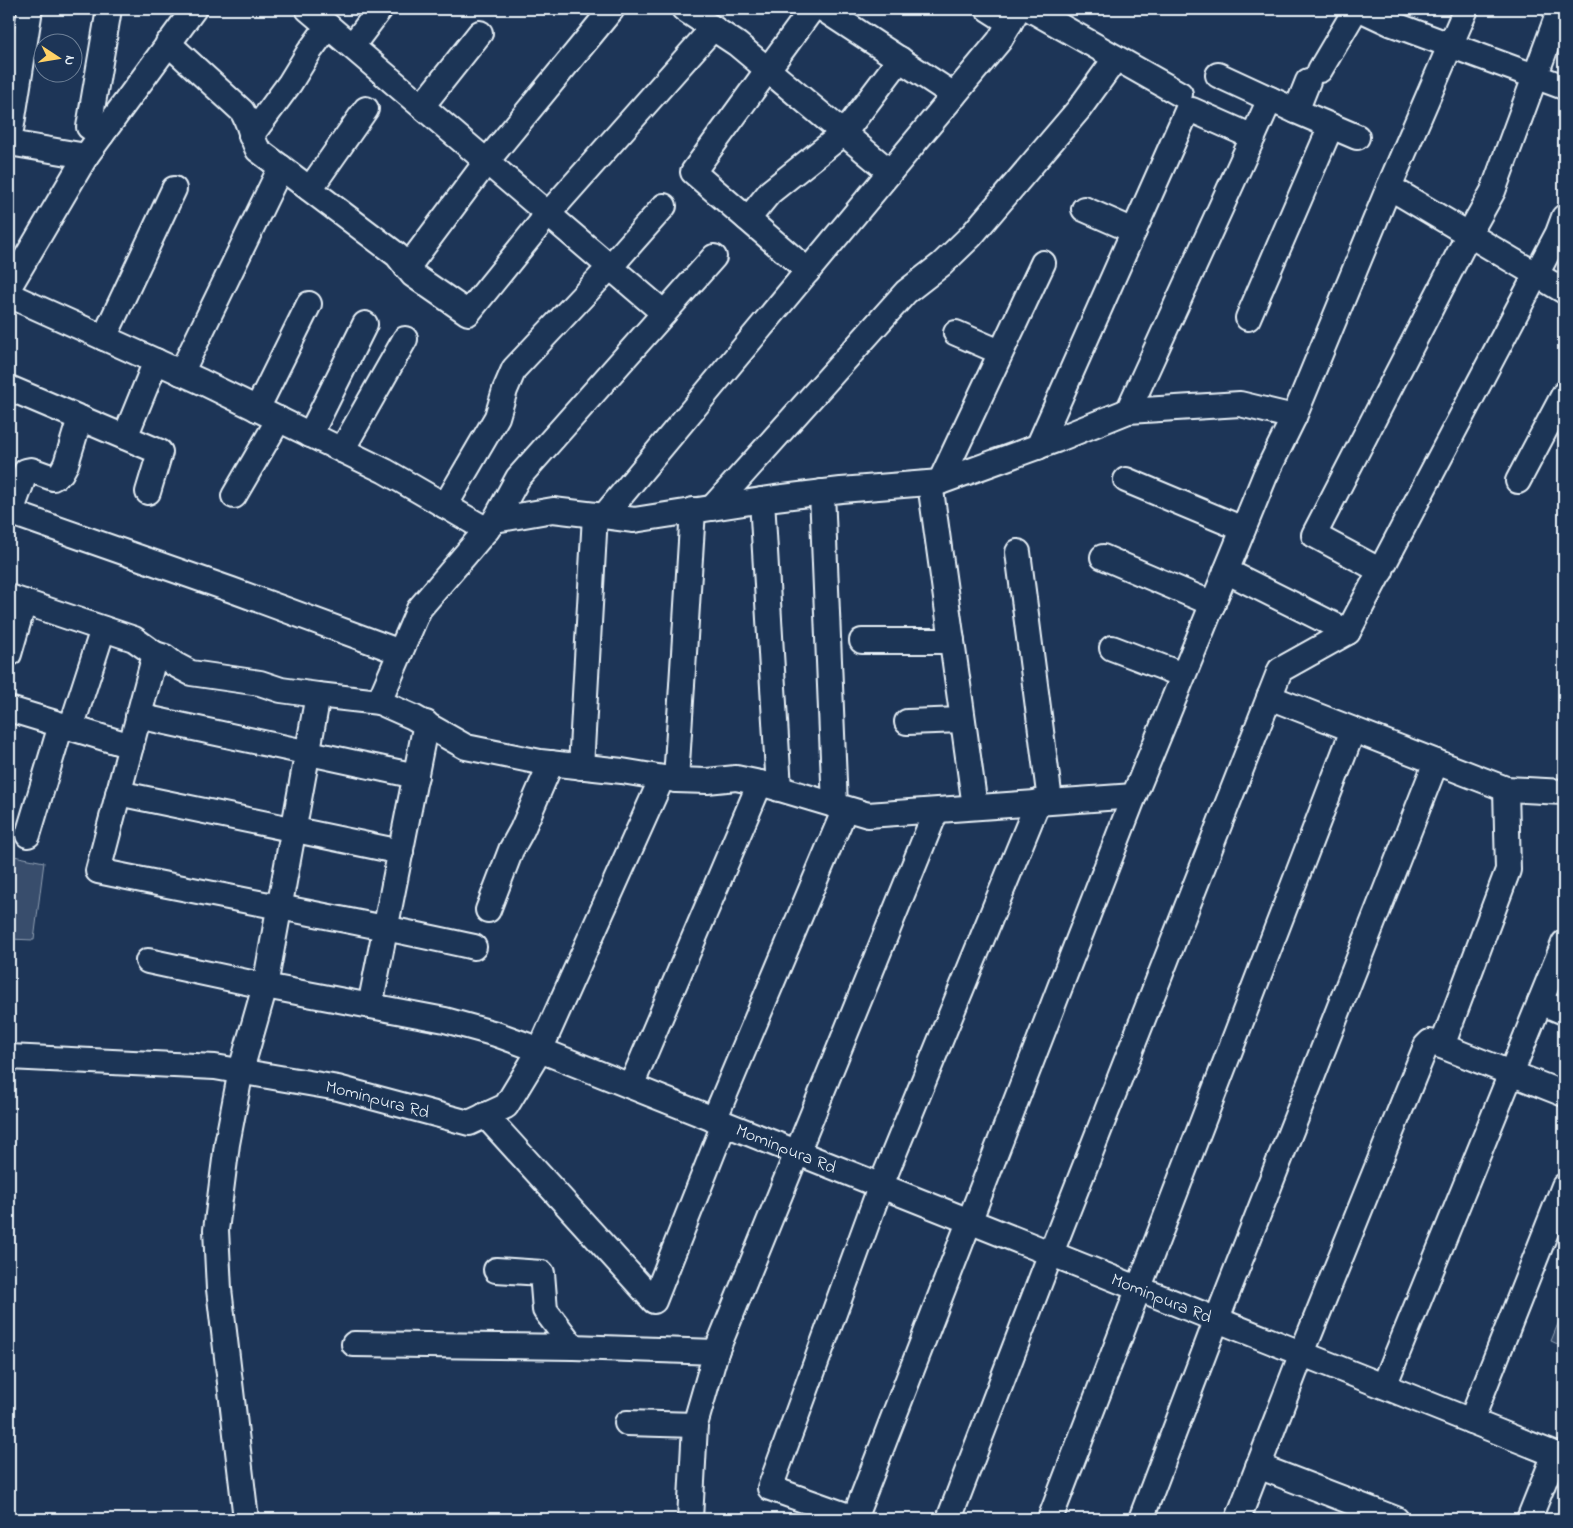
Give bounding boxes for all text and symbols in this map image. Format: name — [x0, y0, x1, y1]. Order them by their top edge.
north arrow — [32, 32, 82, 82]
text: N — [58, 54, 81, 67]
street label: Mominpura Rd — [323, 1075, 432, 1127]
street label: Mominpura Rd — [731, 1118, 840, 1182]
street label: Mominpura Rd — [1107, 1268, 1215, 1331]

